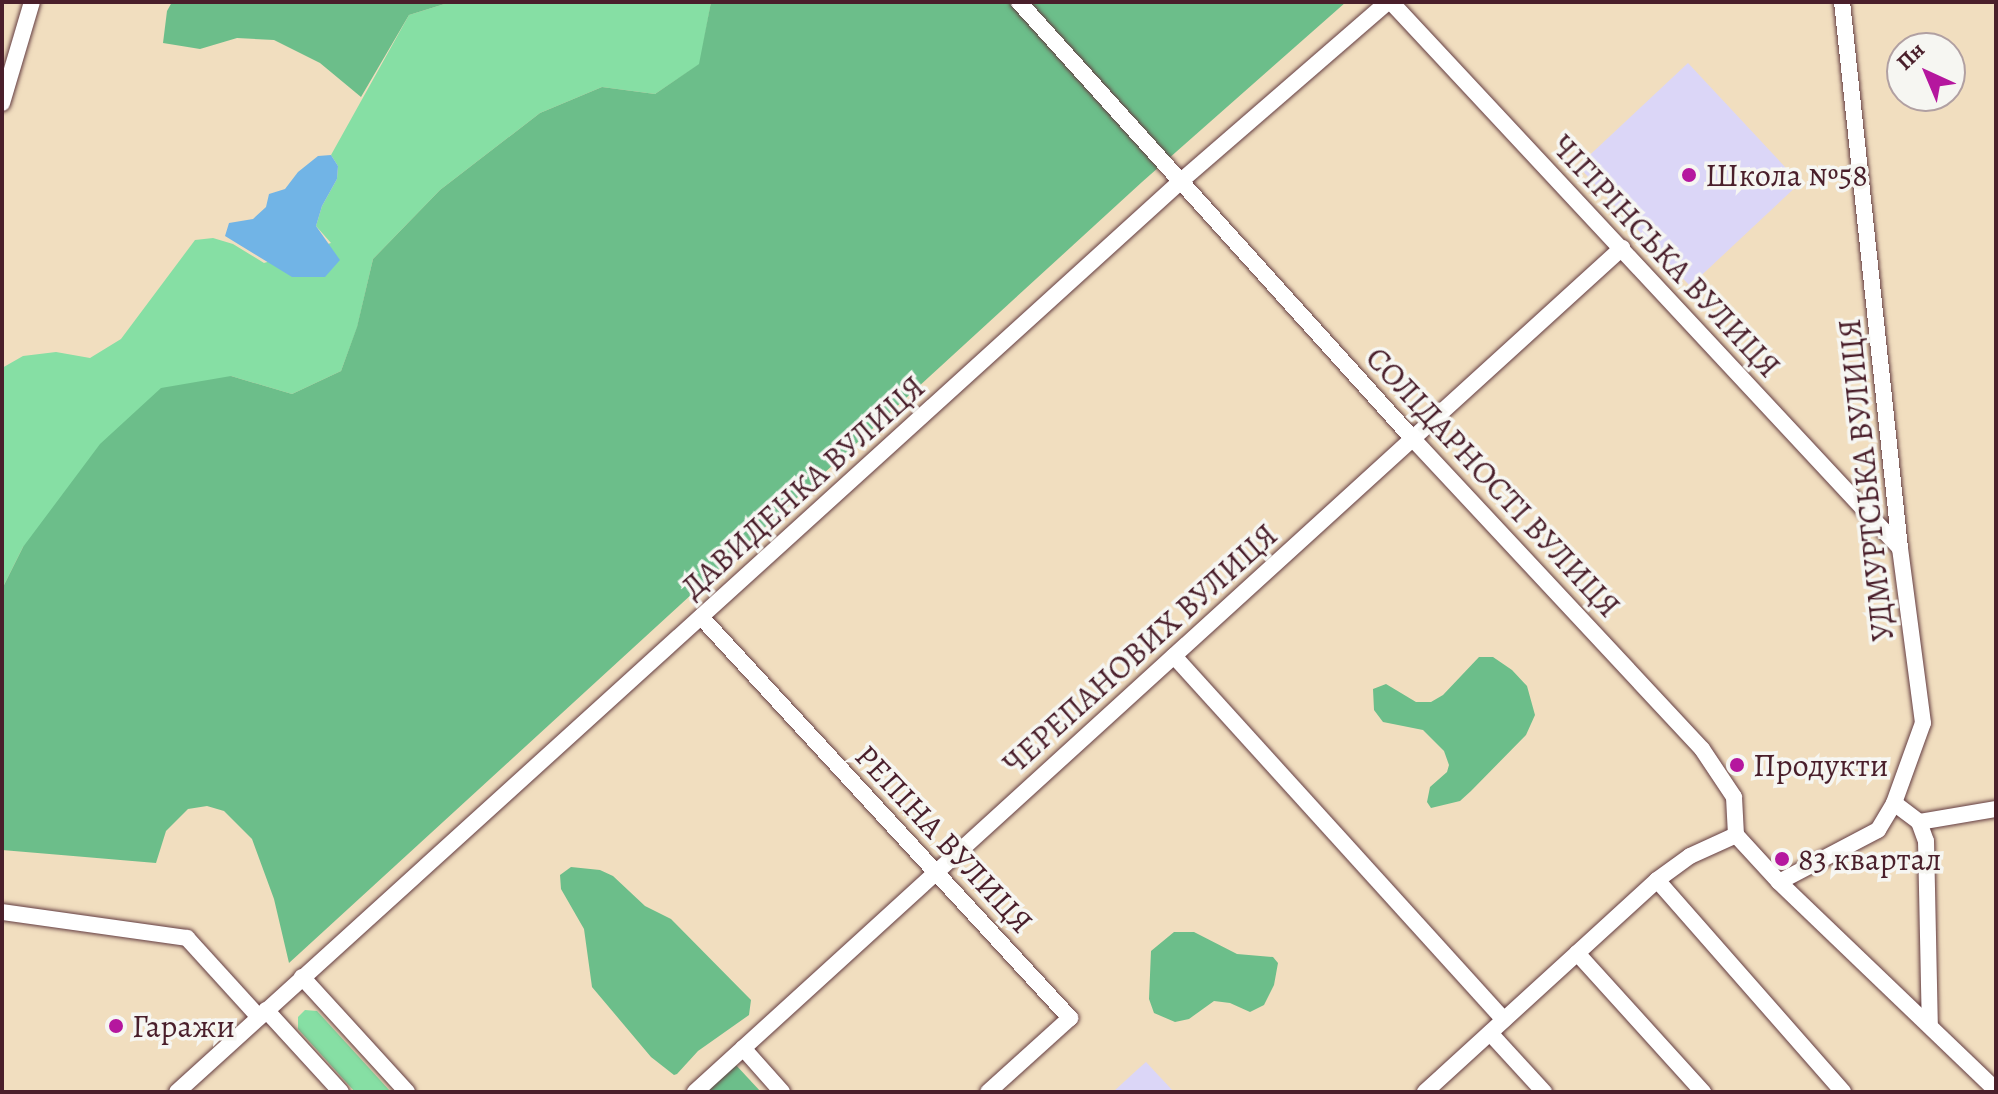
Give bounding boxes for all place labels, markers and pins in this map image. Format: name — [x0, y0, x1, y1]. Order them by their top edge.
place label: Школа №58 — [1705, 156, 1868, 194]
marker: Школа №58 — [1680, 166, 1698, 184]
place label: Продукти — [1753, 746, 1889, 784]
marker: Продукти — [1728, 756, 1746, 774]
place label: 83 квартал — [1798, 840, 1941, 878]
marker: 83 квартал — [1773, 850, 1791, 868]
place label: Гаражи — [132, 1007, 235, 1045]
marker: Гаражи — [107, 1017, 125, 1035]

